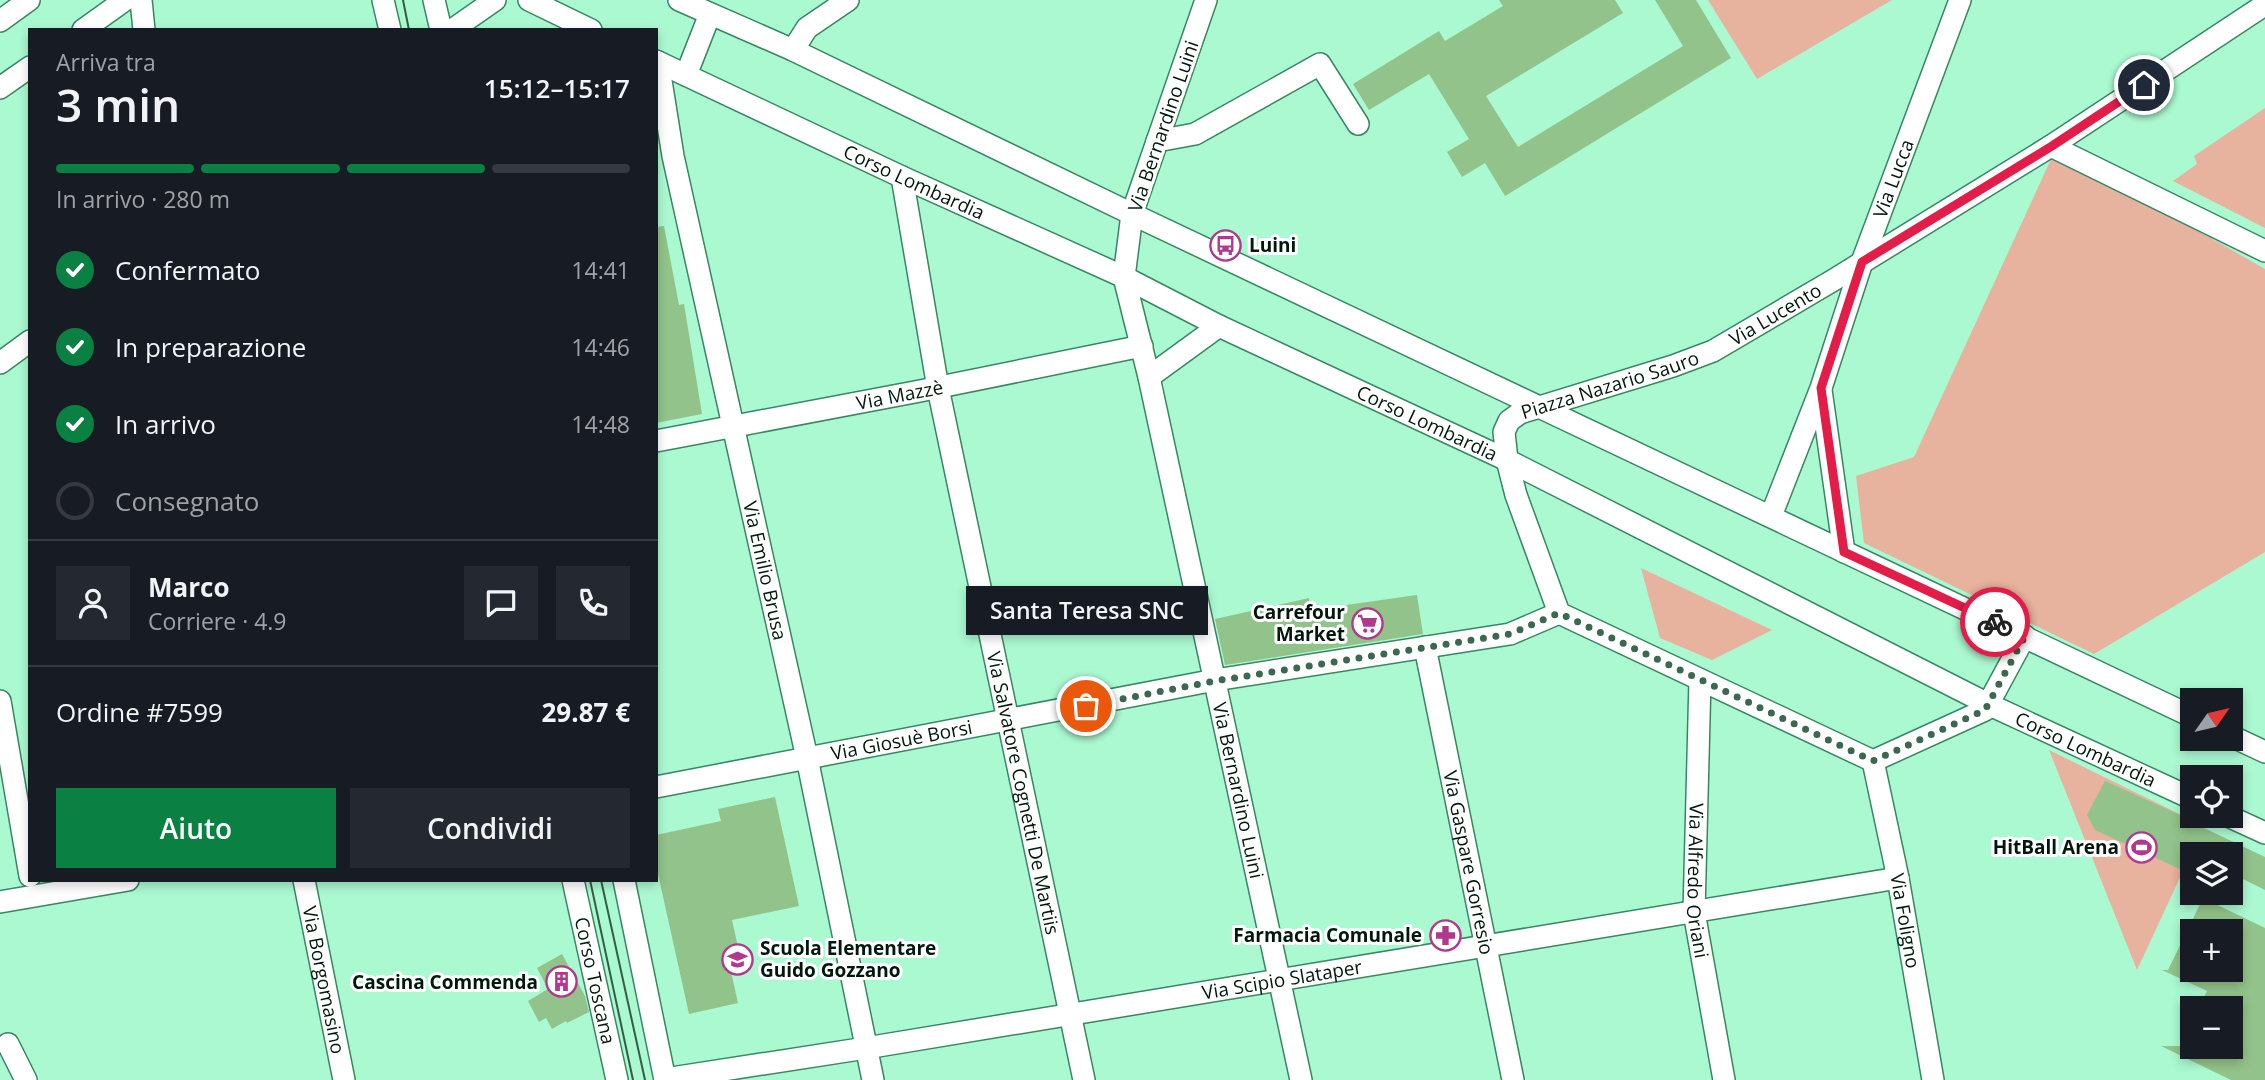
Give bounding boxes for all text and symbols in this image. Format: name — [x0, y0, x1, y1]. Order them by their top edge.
street label: Via Bernardino Luini — [1121, 37, 1205, 215]
text: Arriva tra — [56, 46, 156, 78]
pin — [2114, 55, 2174, 115]
icon: home — [2125, 66, 2163, 104]
text: 15:12–15:17 — [484, 70, 630, 106]
text: 3 min — [56, 73, 180, 135]
street label: Via Lucca — [1867, 136, 1920, 222]
street label: Corso Lombardia — [839, 138, 989, 226]
text: In arrivo · 280 m — [56, 183, 230, 215]
bus stop icon: Luini — [1209, 228, 1243, 262]
place label: Luini — [1249, 232, 1296, 258]
icon: check — [56, 251, 94, 289]
text: Confermato — [115, 252, 260, 288]
text: 14:41 — [571, 254, 630, 286]
street label: Via Lucento — [1724, 277, 1826, 352]
icon: check — [56, 328, 94, 366]
text: In preparazione — [115, 329, 306, 365]
text: 14:46 — [571, 331, 630, 363]
street label: Piazza Nazario Sauro — [1518, 344, 1703, 425]
street label: Via Mazzè — [854, 374, 945, 416]
street label: Corso Lombardia — [1353, 379, 1502, 467]
icon: check — [56, 405, 94, 443]
text: In arrivo — [115, 406, 216, 442]
text: 14:48 — [571, 408, 630, 440]
text: Consegnato — [115, 483, 259, 519]
street label: Via Emilio Brusa — [737, 499, 793, 643]
button: person — [56, 566, 130, 640]
button: chat — [464, 566, 538, 640]
button: phone — [556, 566, 630, 640]
text: Marco — [148, 569, 230, 605]
callout: Santa Teresa SNC — [965, 587, 1207, 636]
courier — [1960, 587, 2030, 657]
text: Santa Teresa SNC — [990, 594, 1184, 626]
place label: Carrefour Market — [1253, 599, 1345, 647]
icon: bike — [1976, 603, 2014, 641]
text: Corriere · 4.9 — [148, 605, 287, 637]
supermarket icon: Carrefour Market — [1351, 606, 1385, 640]
street label: Via Salvatore Cognetti De Martiis — [981, 649, 1066, 937]
pin — [1056, 676, 1116, 736]
icon: bag — [1067, 687, 1105, 725]
north arrow — [2180, 688, 2244, 751]
map controls — [2180, 688, 2243, 1059]
text: Ordine #7599 — [56, 694, 223, 730]
text: 29.87 € — [542, 694, 630, 730]
street label: Via Bernardino Luini — [1207, 700, 1270, 881]
street label: Corso Lombardia — [2011, 705, 2160, 793]
street label: Via Giosuè Borsi — [829, 714, 974, 766]
button: locate — [2180, 765, 2243, 828]
street label: Via Gaspare Gorresio — [1437, 768, 1500, 957]
button: Aiuto — [56, 788, 336, 868]
button: Condividi — [350, 788, 630, 868]
street label: Via Alfredo Oriani — [1681, 803, 1715, 960]
sports icon: HitBall Arena — [2125, 830, 2159, 864]
place label: HitBall Arena — [1993, 834, 2119, 860]
button: layers — [2180, 842, 2243, 905]
street label: Via Foligno — [1884, 871, 1926, 970]
street label: Via Borgomasino — [297, 904, 351, 1056]
street label: Corso Toscana — [569, 915, 622, 1047]
pharmacy icon: Farmacia Comunale — [1428, 918, 1462, 952]
button: + — [2180, 919, 2243, 982]
place label: Farmacia Comunale — [1233, 922, 1422, 948]
place label: Scuola Elementare Guido Gozzano — [760, 935, 936, 983]
school or university icon: Scuola Elementare Guido Gozzano — [720, 942, 754, 976]
street label: Via Scipio Slataper — [1200, 953, 1364, 1005]
building icon: Cascina Commenda — [544, 965, 578, 999]
place label: Cascina Commenda — [352, 969, 538, 995]
button: − — [2180, 996, 2243, 1059]

